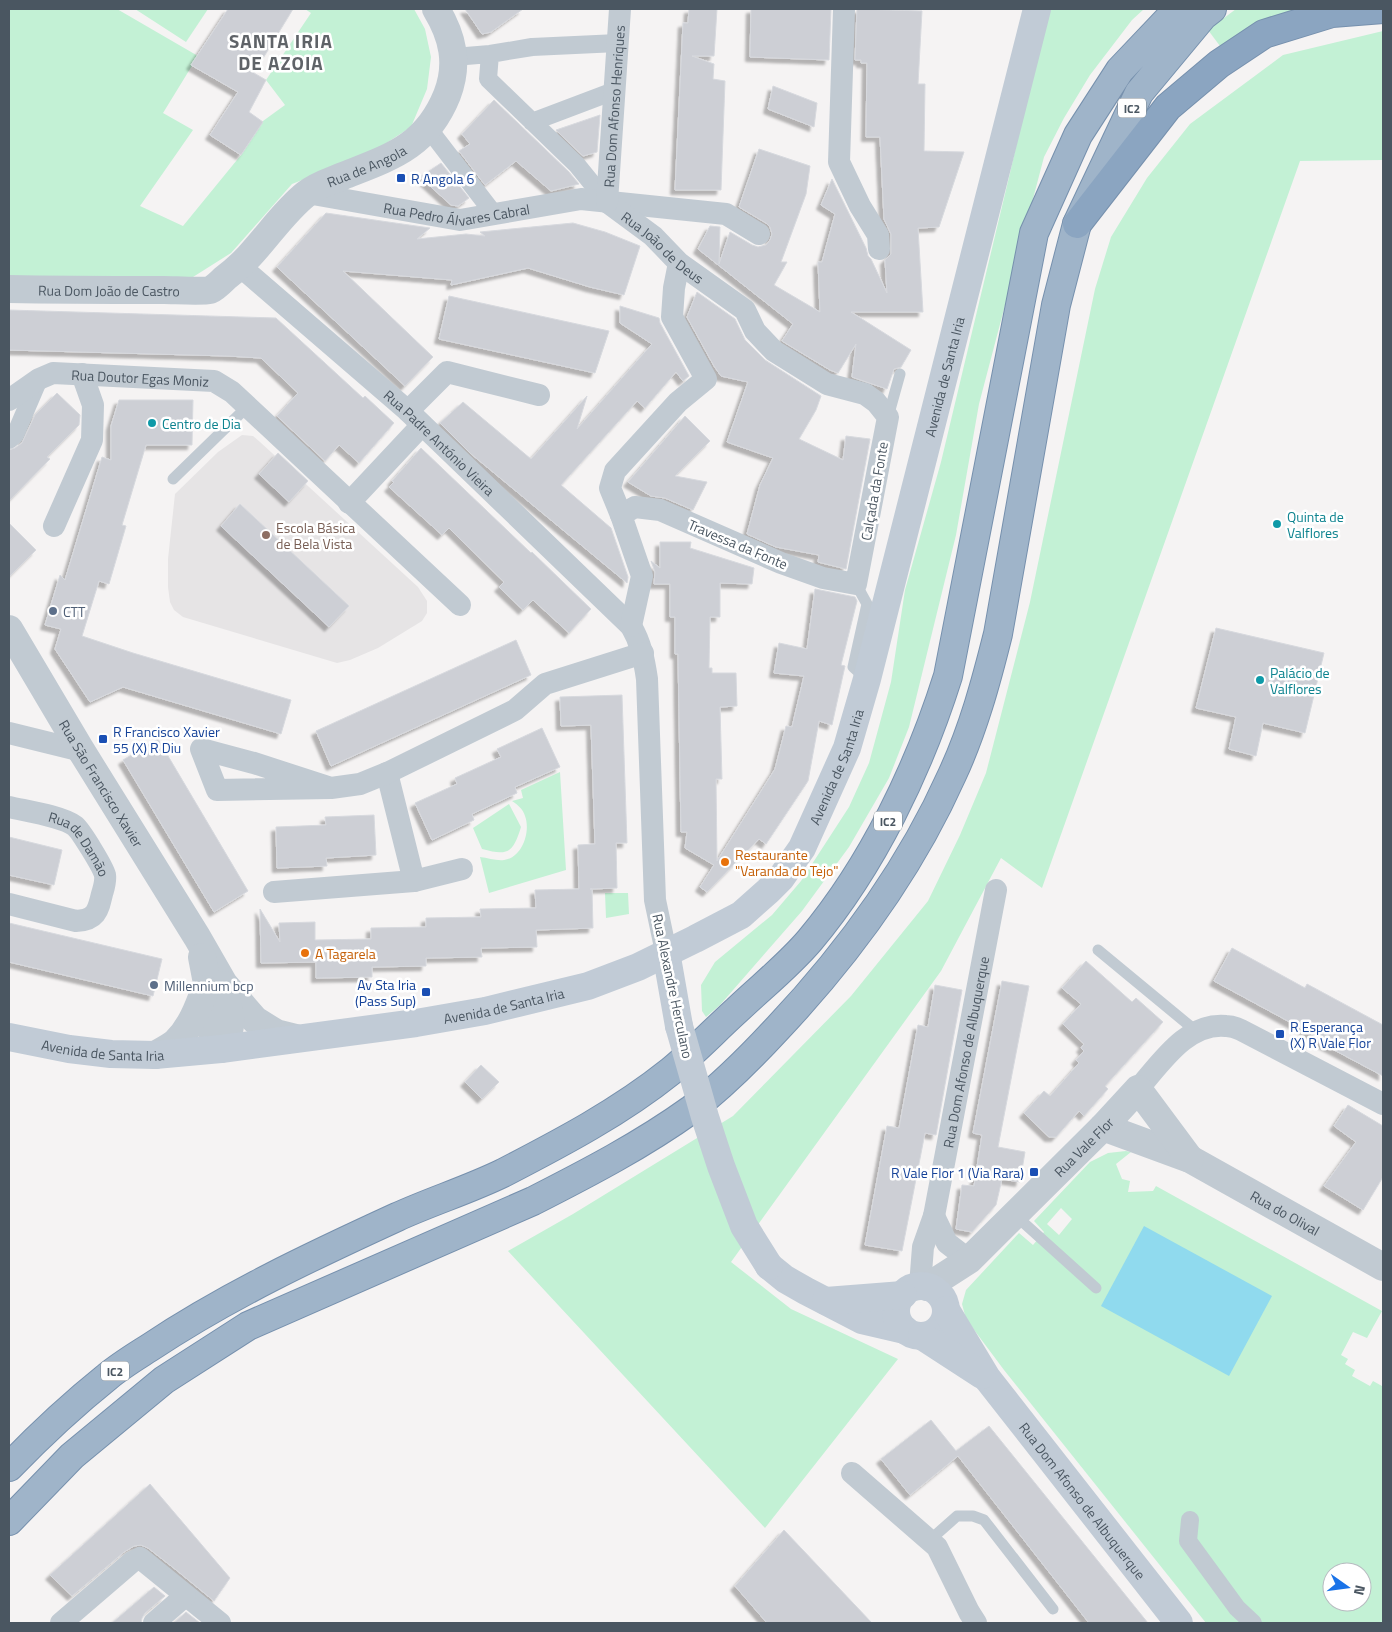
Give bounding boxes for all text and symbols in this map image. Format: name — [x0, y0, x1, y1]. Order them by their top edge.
street label: Rua Dom Afonso Henriques — [598, 24, 629, 188]
district label: SANTA IRIA DE AZOIA — [229, 26, 333, 77]
road number: IC2 — [1118, 99, 1146, 118]
street label: Rua de Angola — [324, 139, 410, 192]
place label: R Angola 6 — [411, 168, 474, 189]
marker: R Angola 6 — [395, 172, 407, 184]
street label: Rua Pedro Álvares Cabral — [382, 196, 531, 231]
street label: Rua João de Deus — [617, 206, 708, 288]
street label: Rua Dom João de Castro — [38, 279, 180, 301]
street label: Avenida de Santa Iria — [918, 314, 969, 439]
street label: Rua Doutor Egas Moniz — [71, 363, 209, 391]
street label: Rua Padre António Vieira — [379, 384, 500, 500]
place label: Centro de Dia — [162, 413, 241, 434]
marker: Centro de Dia — [146, 417, 158, 429]
street label: Calçada da Fonte — [855, 440, 893, 542]
place label: Quinta de Valflores — [1287, 506, 1344, 543]
street label: Travessa da Fonte — [685, 514, 791, 574]
place label: Escola Básica de Bela Vista — [276, 517, 355, 554]
marker: Quinta de Valflores — [1271, 518, 1283, 530]
marker: Escola Básica de Bela Vista — [260, 529, 272, 541]
place label: CTT — [63, 601, 86, 622]
marker: CTT — [47, 605, 59, 617]
place label: Palácio de Valflores — [1270, 662, 1330, 699]
marker: Palácio de Valflores — [1254, 674, 1266, 686]
street label: Avenida de Santa Iria — [803, 706, 868, 828]
street label: Rua São Francisco Xavier — [54, 715, 149, 851]
place label: R Francisco Xavier 55 (X) R Diu — [113, 721, 220, 758]
marker: R Francisco Xavier 55 (X) R Diu — [97, 733, 109, 745]
street label: Rua de Damão — [46, 805, 115, 879]
road number: IC2 — [874, 811, 902, 830]
place label: Restaurante "Varanda do Tejo" — [735, 844, 838, 881]
marker: Restaurante "Varanda do Tejo" — [719, 856, 731, 868]
street label: Rua Alexandre Herculano — [647, 912, 699, 1060]
place label: A Tagarela — [315, 943, 376, 964]
marker: A Tagarela — [299, 947, 311, 959]
street label: Rua Dom Afonso de Albuquerque — [937, 954, 994, 1149]
place label: Av Sta Iria (Pass Sup) — [355, 974, 416, 1011]
place label: Millennium bcp — [164, 975, 254, 996]
marker: Millennium bcp — [148, 979, 160, 991]
street label: Avenida de Santa Iria — [442, 982, 566, 1029]
marker: Av Sta Iria (Pass Sup) — [420, 986, 432, 998]
place label: R Esperança (X) R Vale Flor — [1290, 1016, 1371, 1053]
marker: R Esperança (X) R Vale Flor — [1274, 1028, 1286, 1040]
street label: Avenida de Santa Iria — [40, 1033, 165, 1066]
street label: Rua Vale Flor — [1049, 1112, 1118, 1181]
place label: R Vale Flor 1 (Via Rara) — [891, 1162, 1024, 1183]
marker: R Vale Flor 1 (Via Rara) — [1028, 1166, 1040, 1178]
street label: Rua do Olival — [1247, 1185, 1324, 1240]
road number: IC2 — [101, 1362, 129, 1380]
street label: Rua Dom Afonso de Albuquerque — [1015, 1417, 1151, 1584]
north arrow — [1322, 1562, 1372, 1612]
text: N — [1349, 1583, 1371, 1598]

